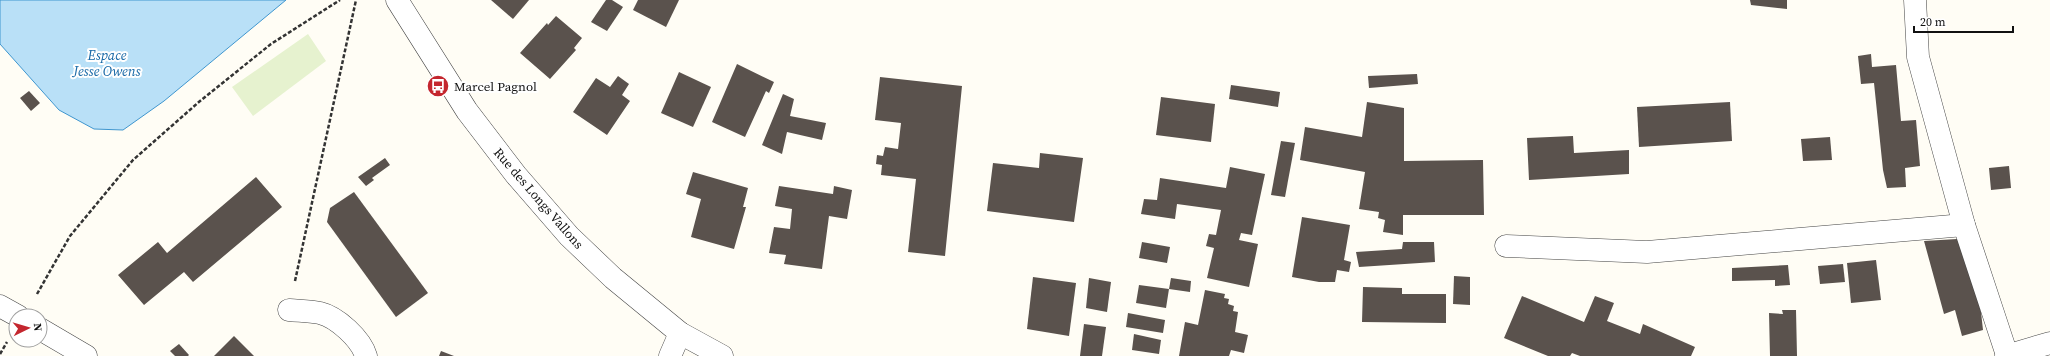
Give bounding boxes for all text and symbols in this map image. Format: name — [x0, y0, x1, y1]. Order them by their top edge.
scale bar — [1914, 8, 2013, 34]
text: 20 m — [1920, 14, 1946, 30]
water label: Espace Jesse Owens — [71, 45, 142, 81]
bus stop icon: Marcel Pagnol — [425, 73, 451, 99]
place label: Marcel Pagnol — [454, 78, 537, 95]
street label: Rue des Longs Vallons — [490, 144, 587, 253]
north arrow — [8, 308, 48, 348]
text: N — [30, 323, 45, 332]

